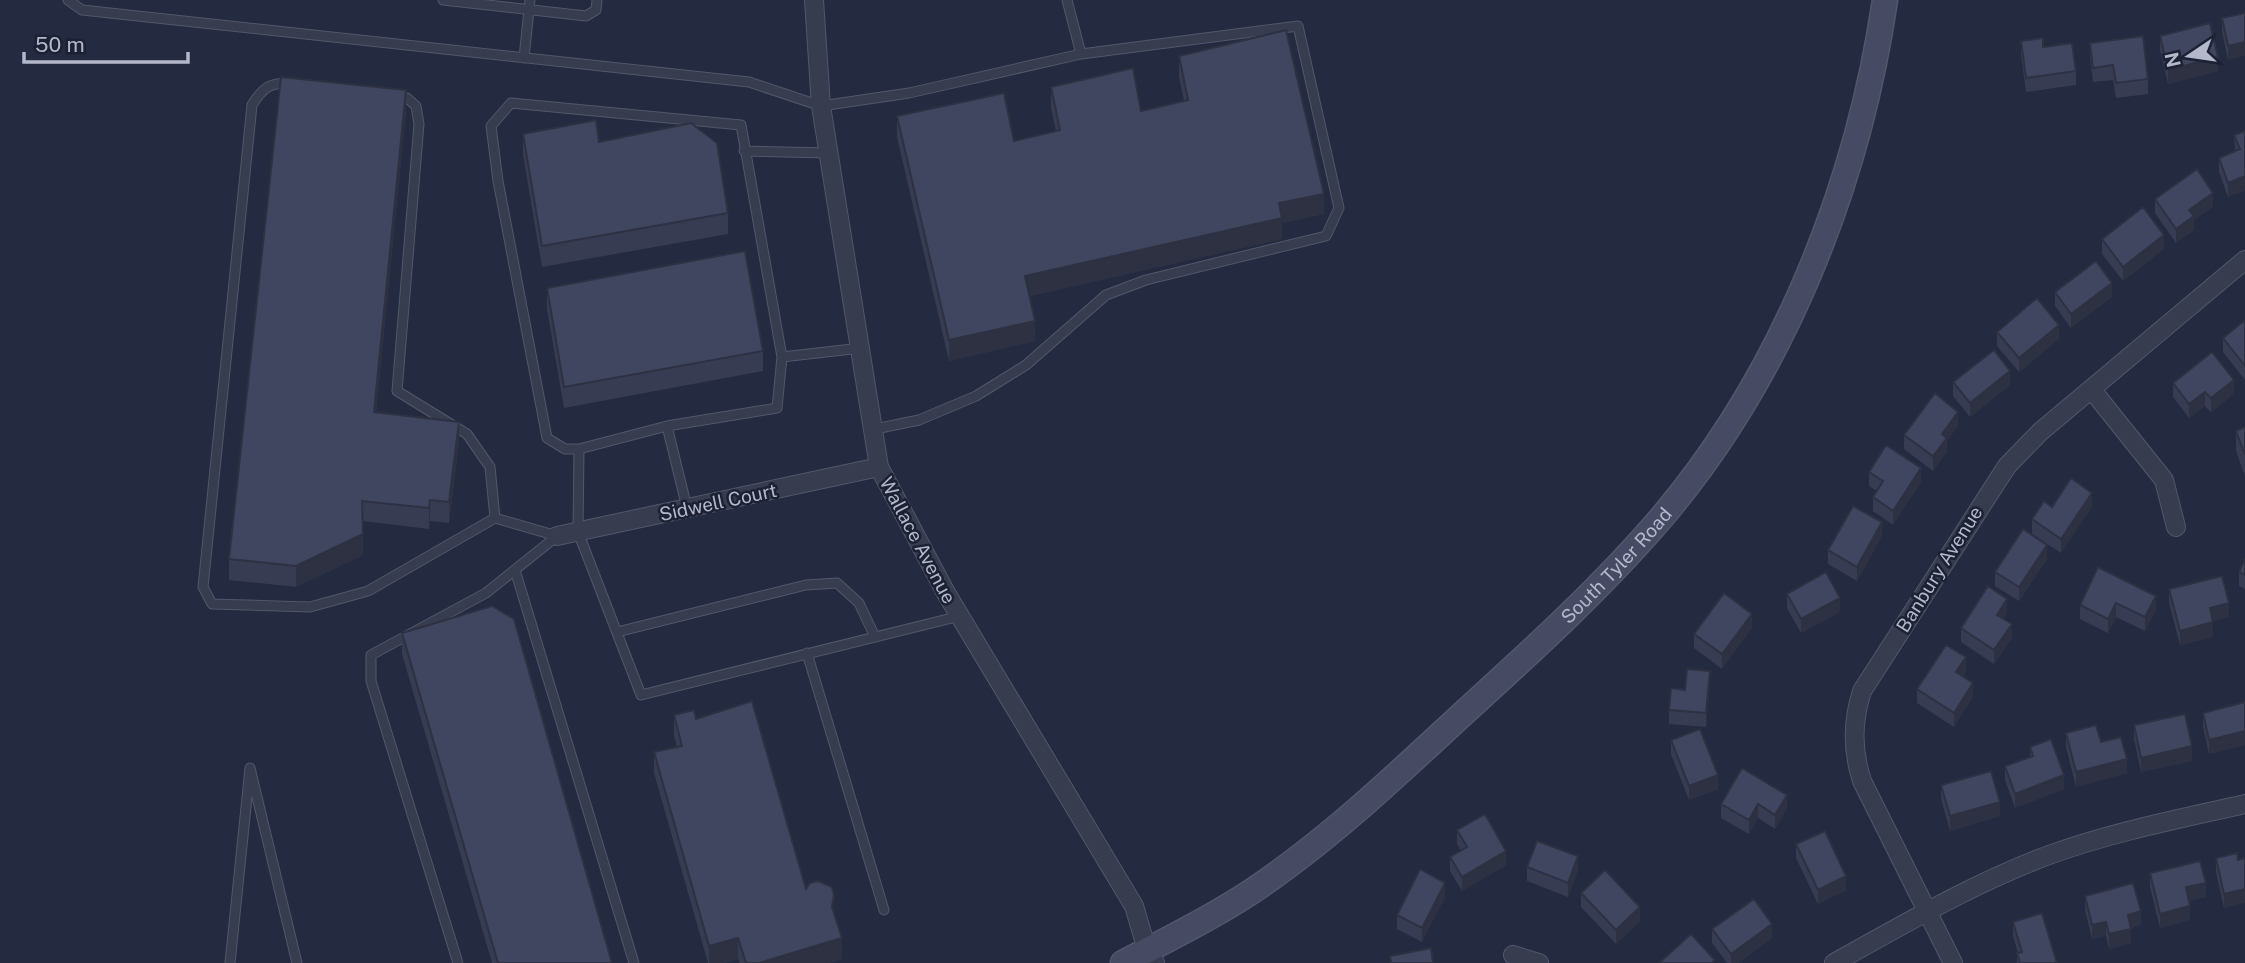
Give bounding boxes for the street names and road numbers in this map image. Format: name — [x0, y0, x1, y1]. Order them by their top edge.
street label: Wallace Avenue — [875, 473, 961, 607]
street label: Sidwell Court — [657, 479, 779, 525]
street label: Banbury Avenue — [1891, 502, 1987, 636]
street label: South Tyler Road — [1556, 503, 1676, 628]

